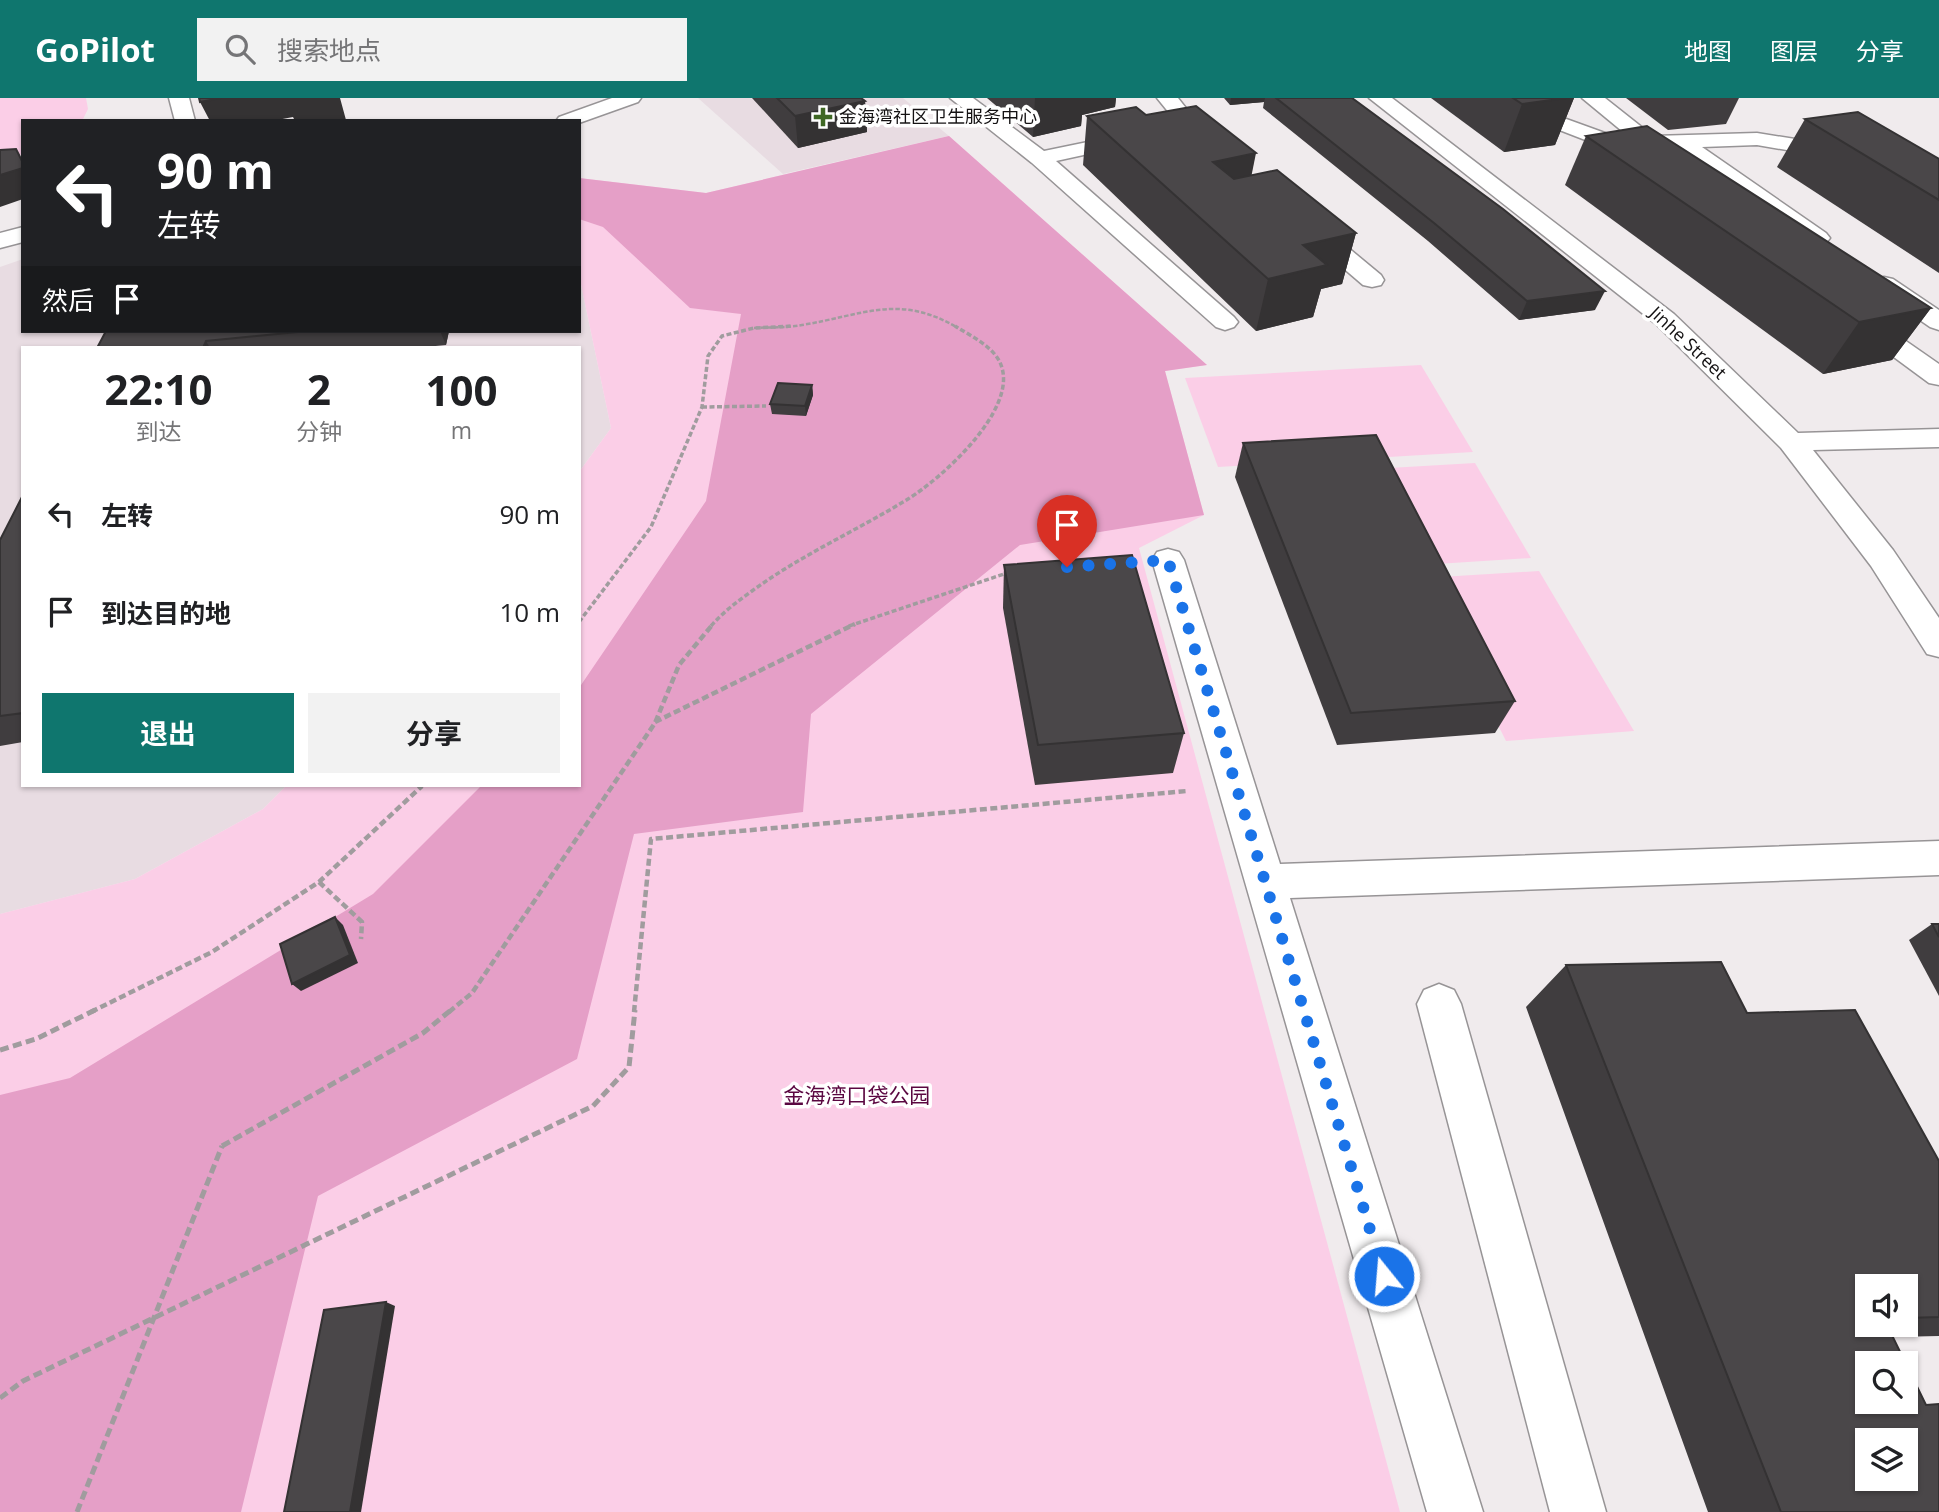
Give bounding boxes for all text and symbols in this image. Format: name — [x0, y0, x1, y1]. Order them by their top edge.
search box — [197, 18, 687, 81]
text: GoPilot — [35, 27, 155, 72]
icon: search — [221, 30, 259, 68]
text: 搜索地点 — [277, 32, 381, 68]
text: 地图 — [1684, 34, 1732, 67]
text: 图层 — [1770, 34, 1818, 67]
text: 分享 — [1856, 34, 1904, 67]
place label: 金海湾社区卫生服务中心 — [839, 104, 1037, 128]
marker: 金海湾社区卫生服务中心 — [813, 107, 833, 127]
text: 90 m — [157, 137, 274, 203]
icon: left — [42, 147, 133, 238]
text: 左转 — [157, 203, 221, 246]
icon: arrive — [108, 280, 146, 318]
text: 然后 — [42, 282, 94, 318]
street label: Jinhe Street — [1644, 299, 1732, 384]
text: 22:10 — [104, 360, 213, 417]
text: 2 — [307, 360, 331, 417]
text: 100 — [425, 361, 498, 418]
text: m — [451, 414, 472, 446]
text: 到达 — [135, 415, 181, 447]
text: 分钟 — [296, 415, 342, 447]
icon: left — [42, 495, 80, 533]
pin — [1037, 495, 1097, 567]
text: 90 m — [499, 496, 560, 532]
text: 左转 — [101, 497, 153, 533]
icon: arrive — [1048, 506, 1086, 544]
icon: arrive — [42, 593, 80, 631]
text: 10 m — [499, 594, 560, 630]
text: 到达目的地 — [101, 595, 231, 631]
button: 退出 — [42, 693, 294, 773]
button: 分享 — [308, 693, 560, 773]
park label: 金海湾口袋公园 — [784, 1081, 931, 1109]
position arrow — [1347, 1239, 1421, 1313]
map controls — [1855, 1274, 1918, 1491]
button: sound — [1855, 1274, 1918, 1337]
button: search — [1855, 1351, 1918, 1414]
button: layers — [1855, 1428, 1918, 1491]

